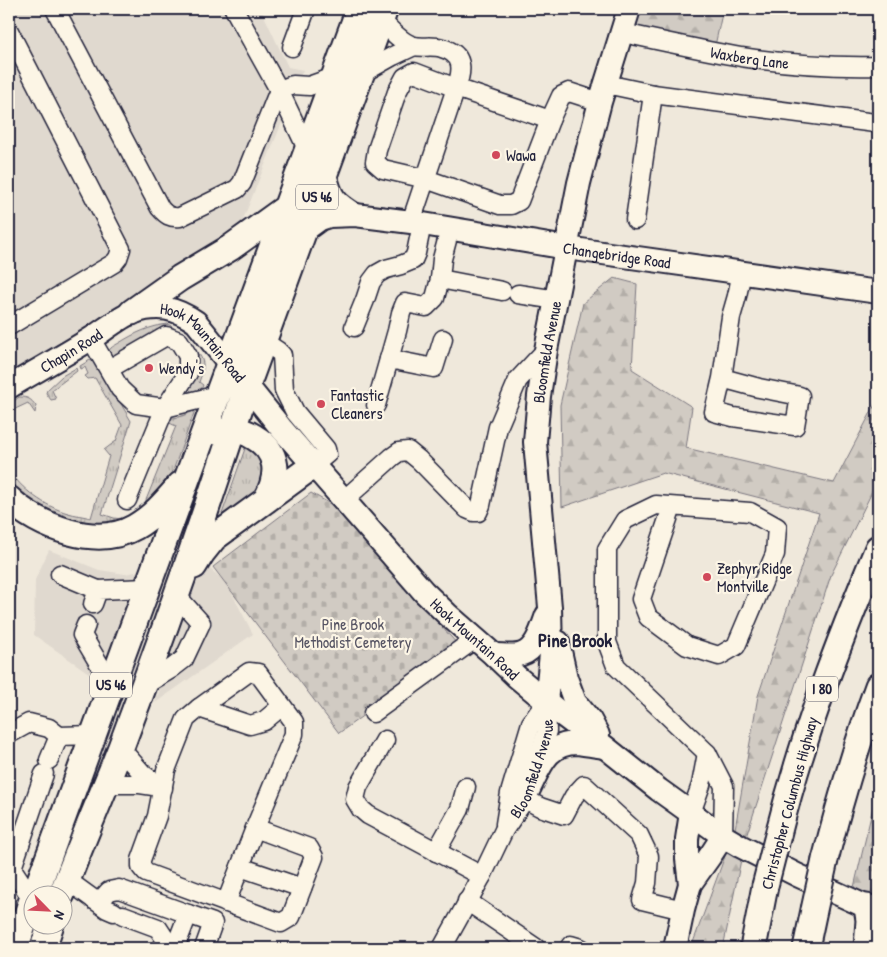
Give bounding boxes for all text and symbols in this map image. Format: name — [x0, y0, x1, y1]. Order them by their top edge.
street label: Waxberg Lane — [708, 41, 790, 74]
place label: Wawa — [506, 144, 536, 166]
marker: Wawa — [490, 149, 502, 161]
road number: US 46 — [296, 184, 338, 210]
street label: Changebridge Road — [562, 237, 672, 274]
street label: Hook Mountain Road — [159, 297, 251, 387]
street label: Bloomfield Avenue — [527, 298, 567, 404]
street label: Chapin Road — [36, 323, 106, 378]
place label: Wendy's — [159, 357, 204, 379]
marker: Wendy's — [143, 362, 155, 374]
place label: Fantastic Cleaners — [330, 384, 385, 424]
marker: Fantastic Cleaners — [315, 398, 327, 410]
place label: Zephyr Ridge Montville — [717, 557, 793, 597]
marker: Zephyr Ridge Montville — [701, 571, 713, 583]
street label: Hook Mountain Road — [425, 593, 524, 685]
park label: Pine Brook Methodist Cemetery — [295, 613, 412, 653]
district label: Pine Brook — [538, 627, 612, 653]
road number: US 46 — [90, 672, 132, 698]
road number: I 80 — [806, 676, 838, 702]
street label: Christopher Columbus Highway — [755, 714, 823, 892]
street label: Bloomfield Avenue — [504, 718, 558, 822]
north arrow — [22, 884, 72, 934]
text: N — [50, 908, 71, 923]

